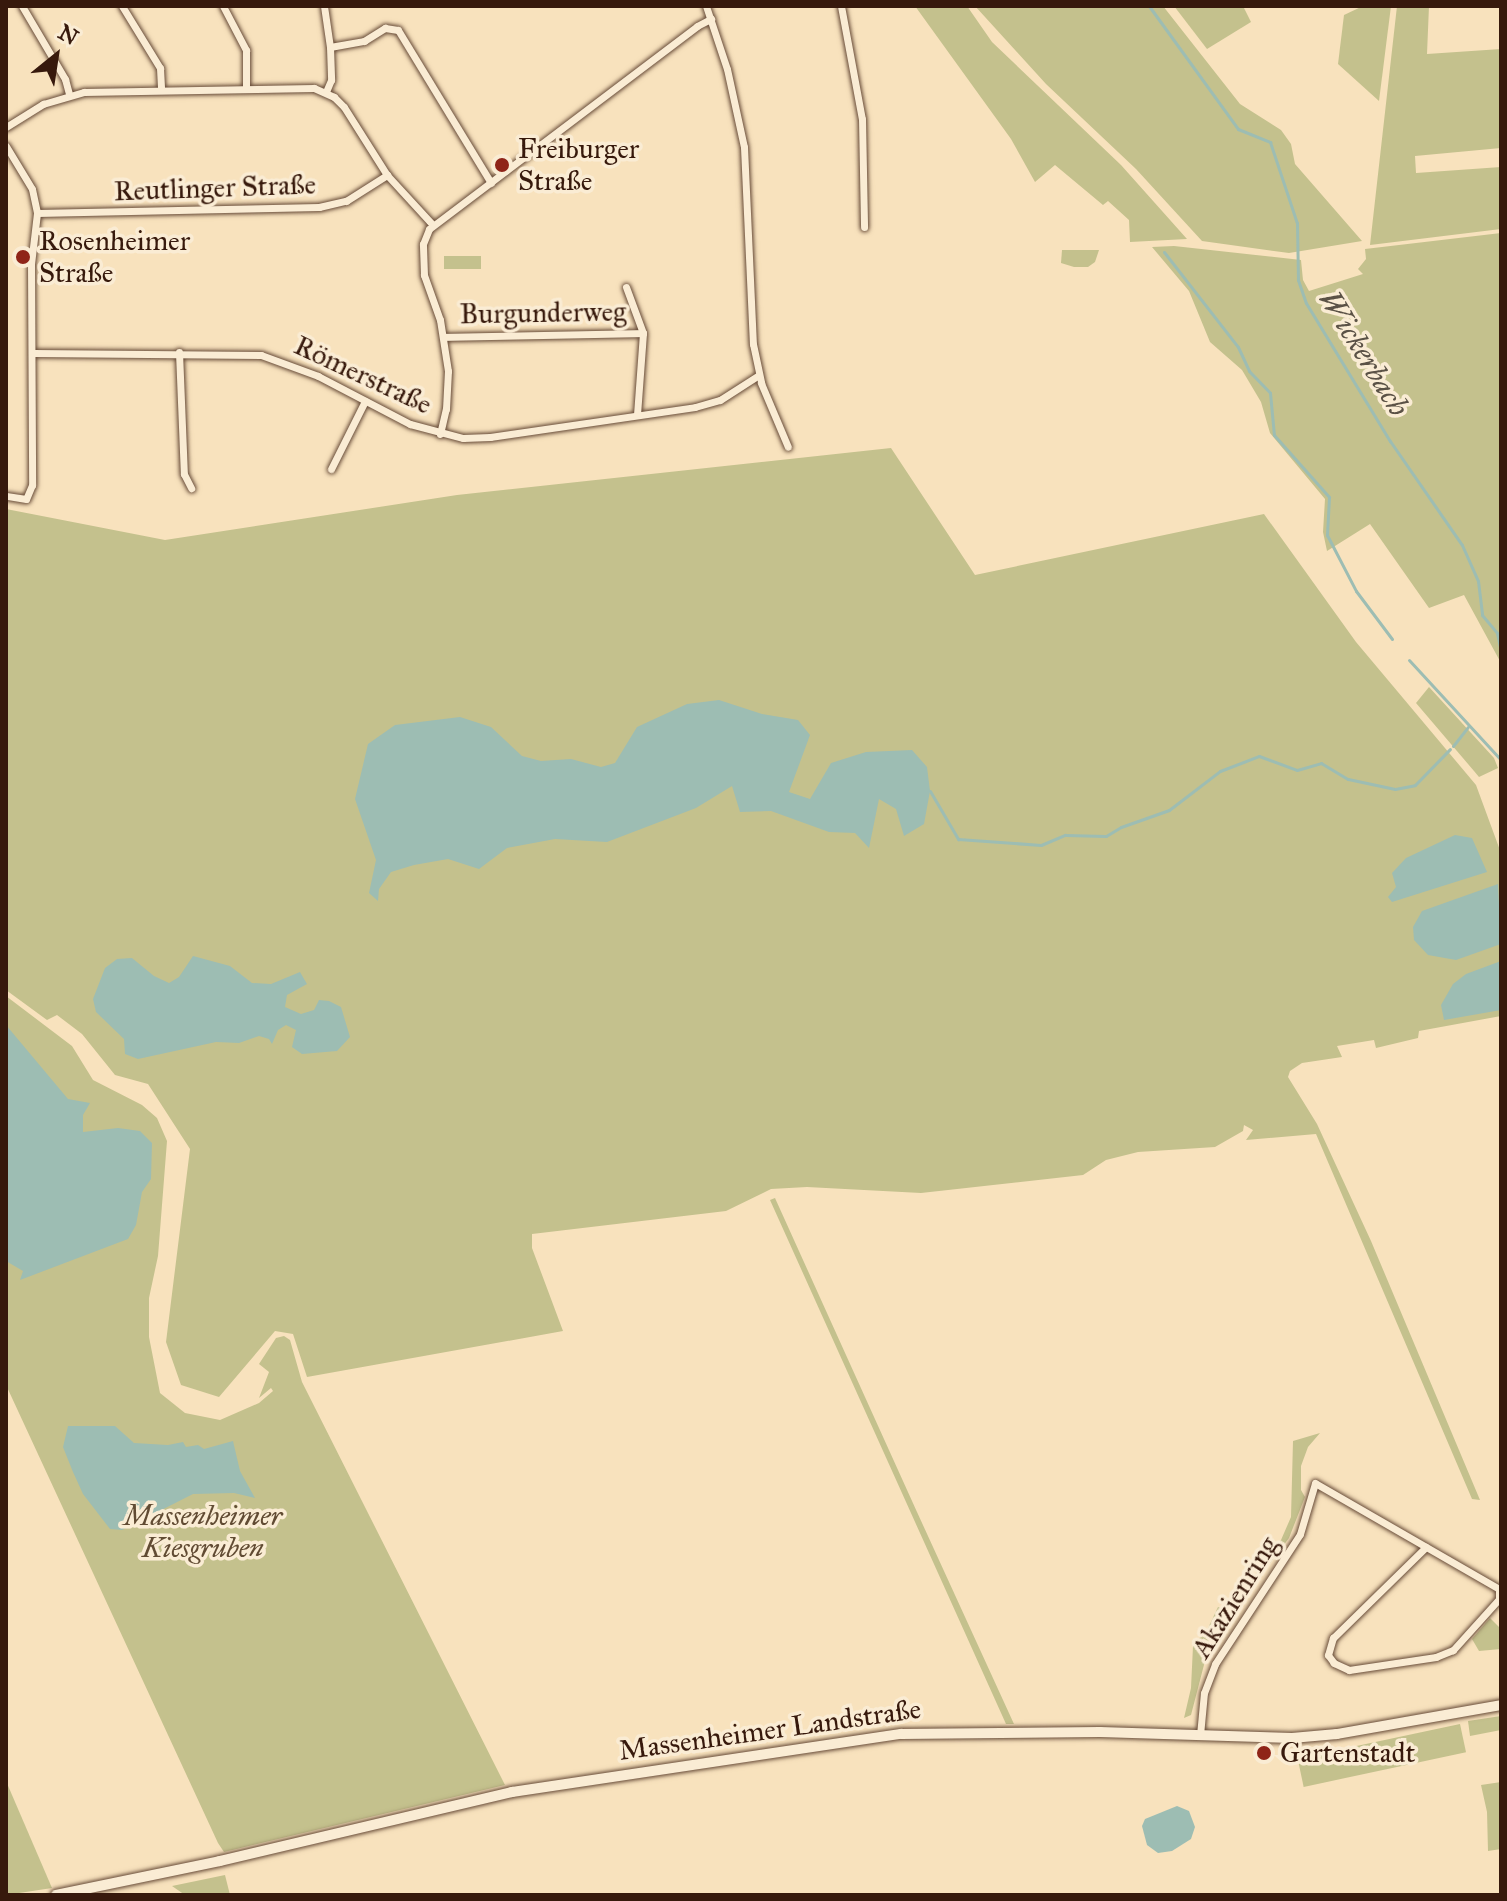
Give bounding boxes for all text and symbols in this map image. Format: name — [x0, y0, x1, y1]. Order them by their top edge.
north arrow — [16, 16, 96, 96]
text: N — [53, 18, 83, 51]
place label: Freiburger Straße — [518, 132, 639, 198]
marker: Freiburger Straße — [493, 156, 511, 174]
street label: Reutlinger Straße — [113, 168, 317, 208]
place label: Rosenheimer Straße — [39, 224, 190, 290]
marker: Rosenheimer Straße — [14, 248, 32, 266]
water label: Wickerbach — [1311, 283, 1417, 423]
street label: Burgunderweg — [459, 295, 627, 331]
street label: Römerstraße — [289, 329, 437, 421]
park label: Massenheimer Kiesgruben — [124, 1499, 282, 1565]
street label: Akazienring — [1184, 1530, 1286, 1664]
street label: Massenheimer Landstraße — [617, 1692, 923, 1768]
place label: Gartenstadt — [1280, 1736, 1415, 1770]
marker: Gartenstadt — [1255, 1744, 1273, 1762]

